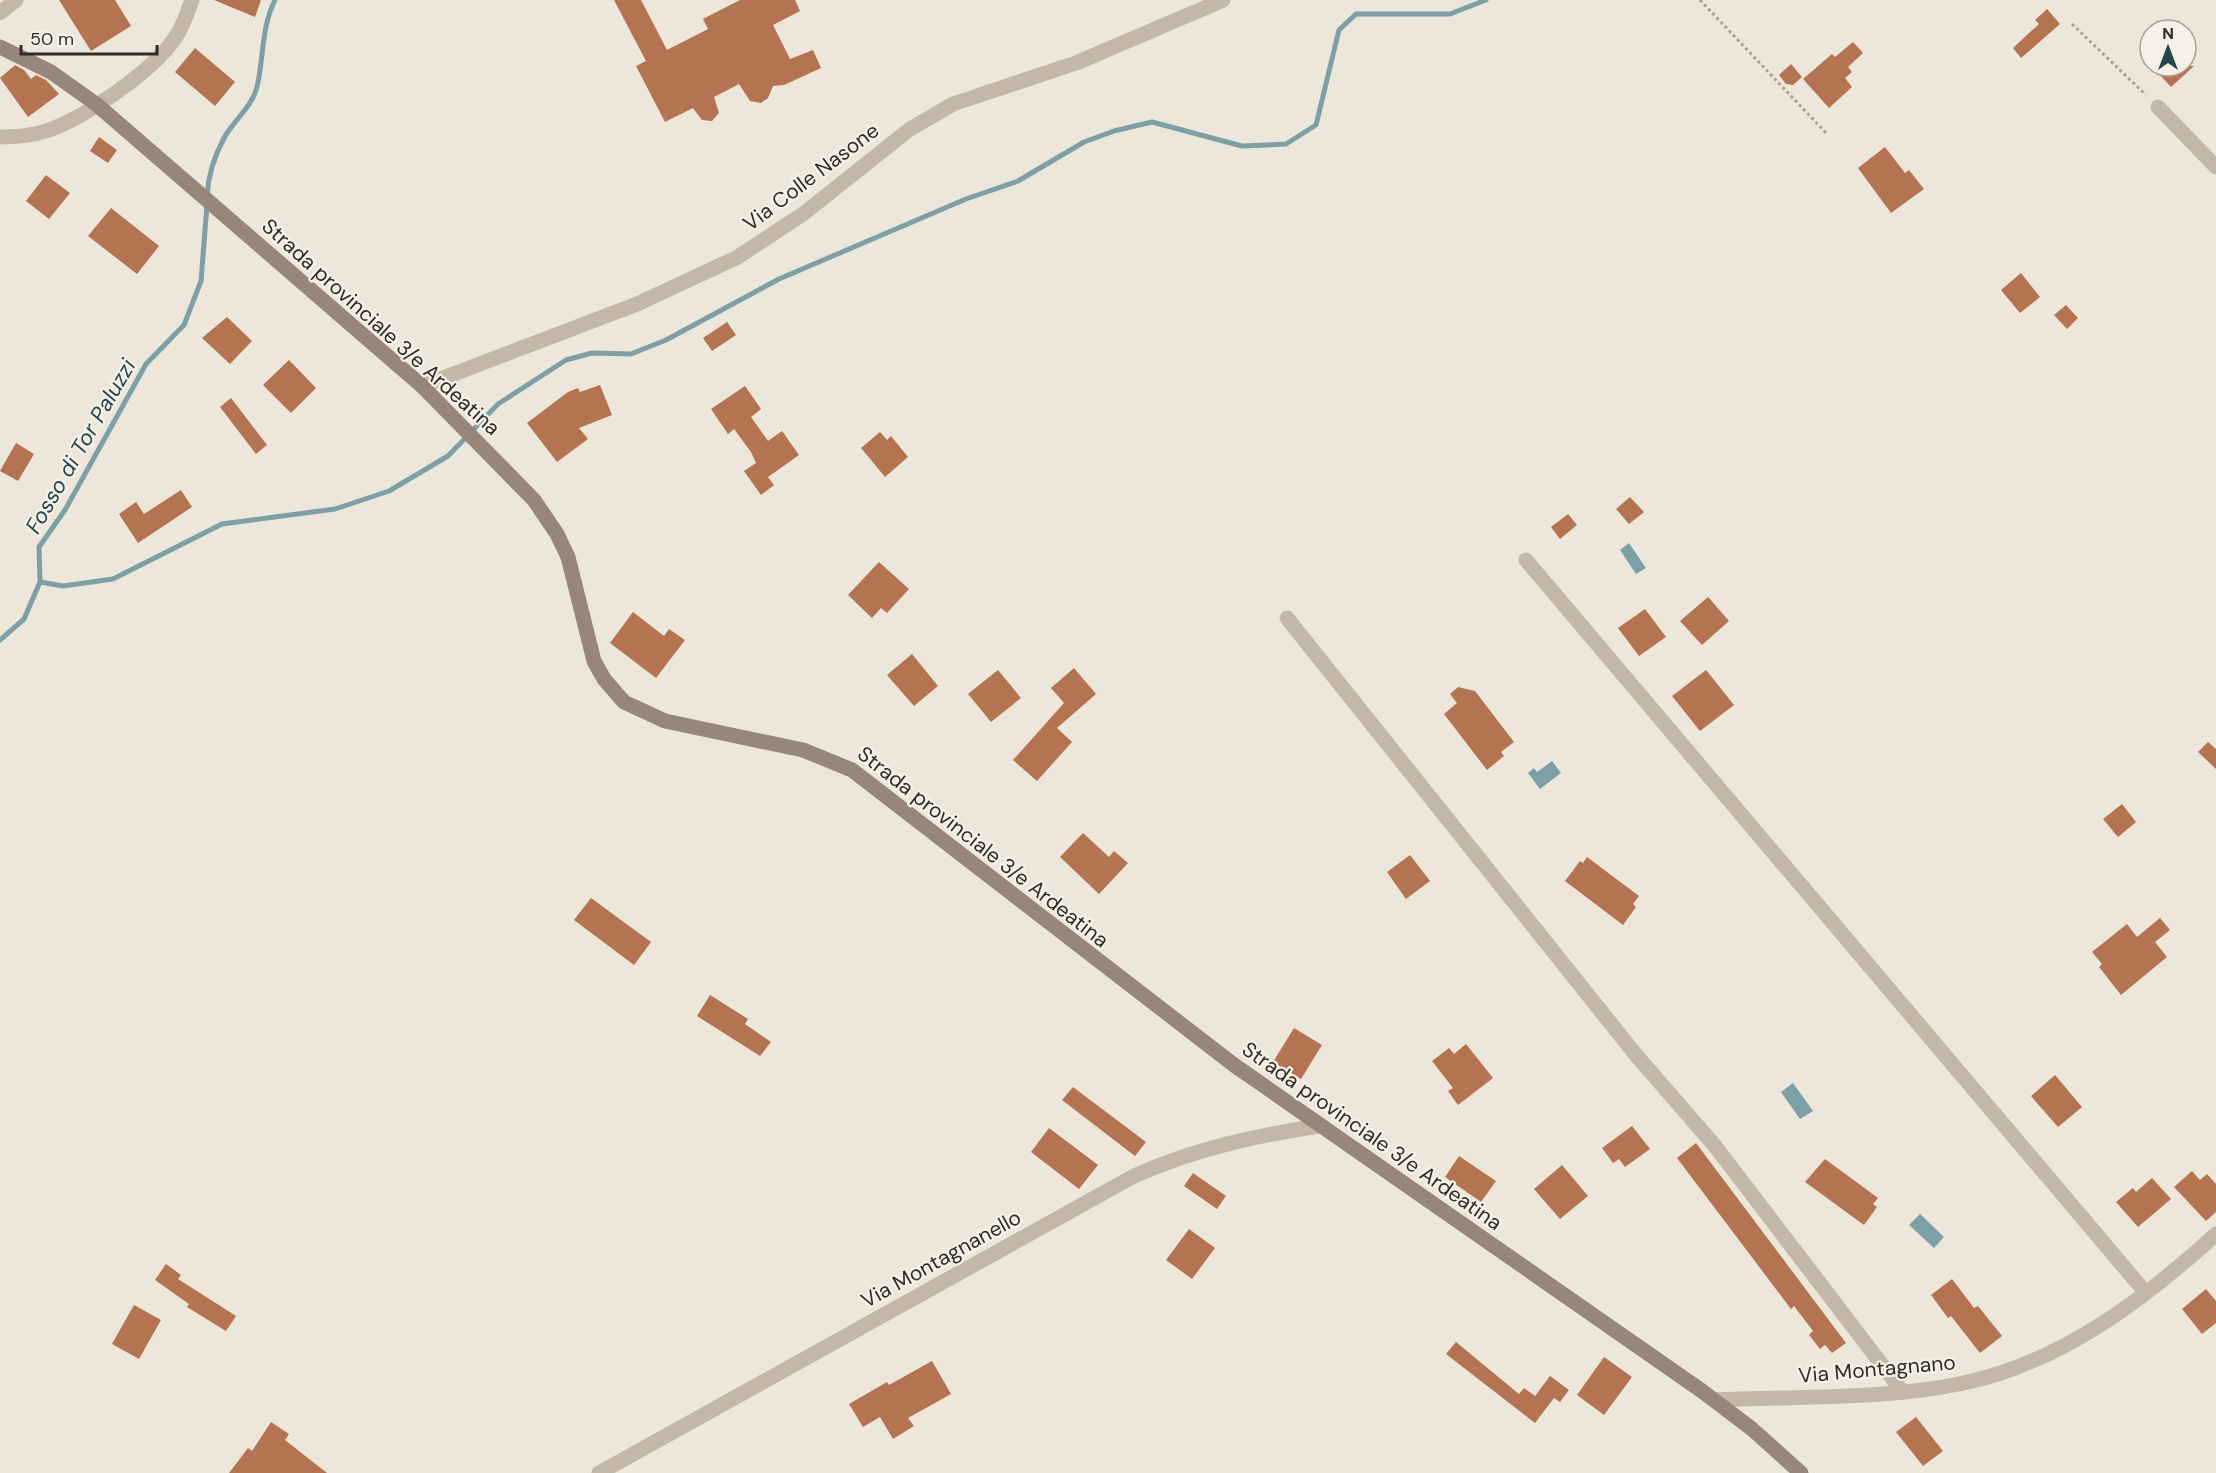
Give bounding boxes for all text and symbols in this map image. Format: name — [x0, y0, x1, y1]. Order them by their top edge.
scale bar — [21, 18, 158, 56]
north arrow — [2138, 18, 2198, 78]
text: N — [2162, 23, 2174, 44]
text: 50 m — [30, 27, 74, 51]
street label: Via Colle Nasone — [737, 117, 885, 237]
street label: Strada provinciale 3/e Ardeatina — [256, 212, 506, 442]
water label: Fosso di Tor Paluzzi — [19, 353, 143, 539]
street label: Strada provinciale 3/e Ardeatina — [852, 740, 1114, 954]
street label: Strada provinciale 3/e Ardeatina — [1236, 1035, 1508, 1237]
street label: Via Montagnanello — [856, 1203, 1026, 1315]
street label: Via Montagnano — [1797, 1348, 1957, 1390]

